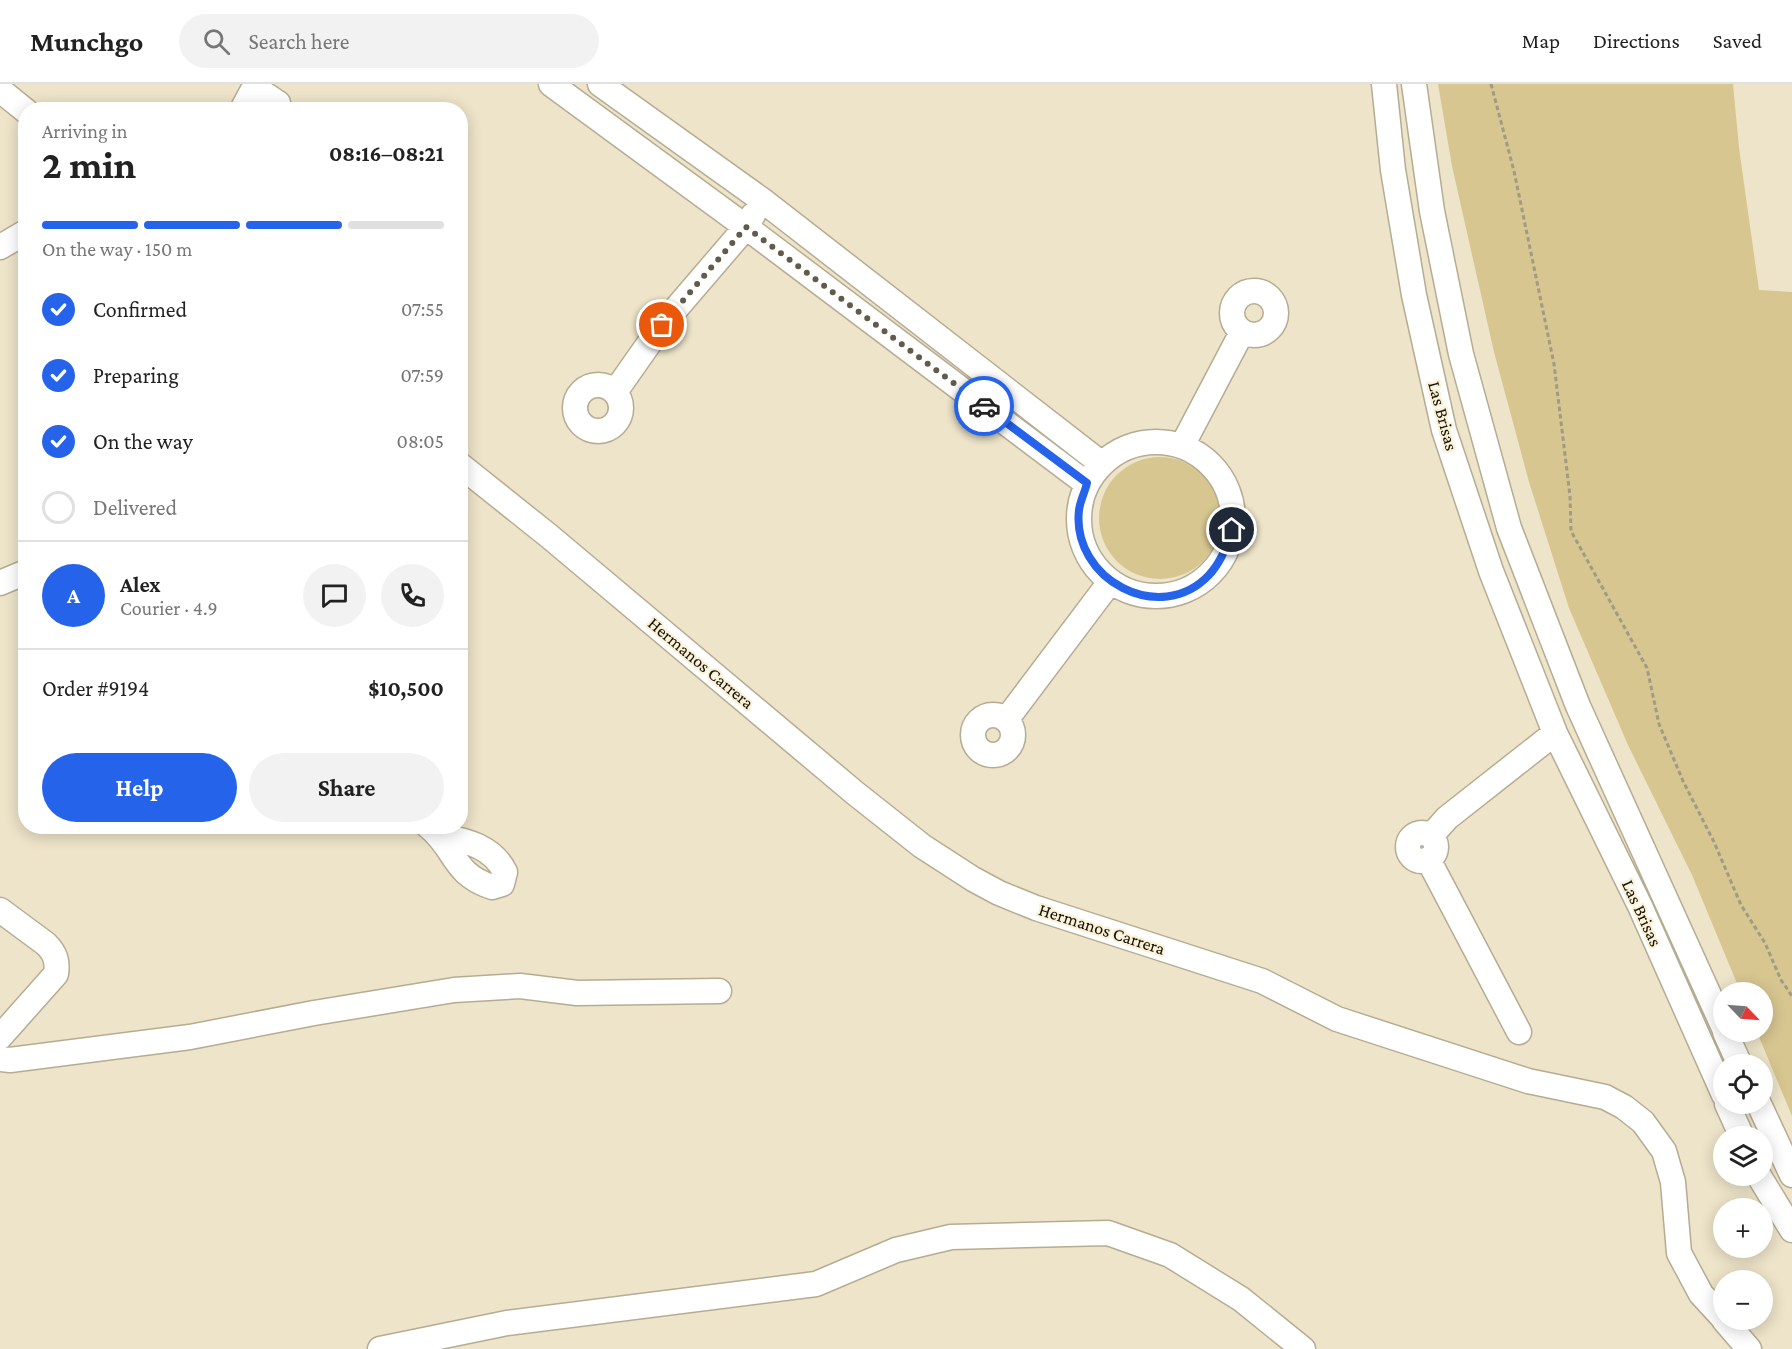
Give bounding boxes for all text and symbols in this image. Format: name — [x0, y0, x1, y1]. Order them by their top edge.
search box — [179, 14, 599, 68]
icon: search — [200, 25, 233, 58]
text: Munchgo — [30, 26, 143, 57]
text: Search here — [248, 29, 349, 54]
text: Map — [1522, 29, 1560, 53]
text: Directions — [1593, 29, 1680, 53]
text: Saved — [1713, 29, 1762, 53]
text: Arriving in — [42, 120, 127, 142]
text: 08:16–08:21 — [329, 141, 444, 166]
text: 2 min — [42, 143, 136, 186]
text: On the way · 150 m — [42, 238, 192, 260]
icon: check — [42, 293, 75, 326]
text: Confirmed — [93, 297, 187, 322]
text: 07:55 — [401, 298, 444, 320]
pin — [636, 299, 687, 350]
icon: bag — [645, 308, 678, 341]
icon: check — [42, 359, 75, 392]
text: Preparing — [93, 363, 179, 388]
text: 07:59 — [400, 364, 444, 386]
courier — [954, 376, 1014, 436]
street label: Las Brisas — [1424, 379, 1462, 453]
icon: car — [968, 390, 1001, 423]
icon: check — [42, 425, 75, 458]
text: On the way — [93, 429, 193, 454]
text: 08:05 — [397, 430, 444, 452]
text: Delivered — [93, 495, 177, 520]
pin — [1206, 504, 1257, 555]
icon: home — [1215, 513, 1248, 546]
button: chat — [303, 564, 366, 627]
button: phone — [381, 564, 444, 627]
text: Alex — [120, 572, 161, 597]
text: A — [67, 583, 80, 608]
text: Courier · 4.9 — [120, 597, 218, 619]
street label: Hermanos Carrera — [644, 613, 758, 713]
text: Order #9194 — [42, 676, 149, 701]
text: $10,500 — [368, 676, 444, 701]
button: Help — [42, 753, 237, 822]
button: Share — [249, 753, 444, 822]
street label: Las Brisas — [1618, 877, 1666, 949]
street label: Hermanos Carrera — [1036, 899, 1168, 959]
north arrow — [1713, 982, 1773, 1042]
map controls — [1713, 982, 1773, 1330]
button: locate — [1713, 1054, 1773, 1114]
button: layers — [1713, 1126, 1773, 1186]
button: + — [1713, 1198, 1773, 1258]
button: − — [1713, 1270, 1773, 1330]

